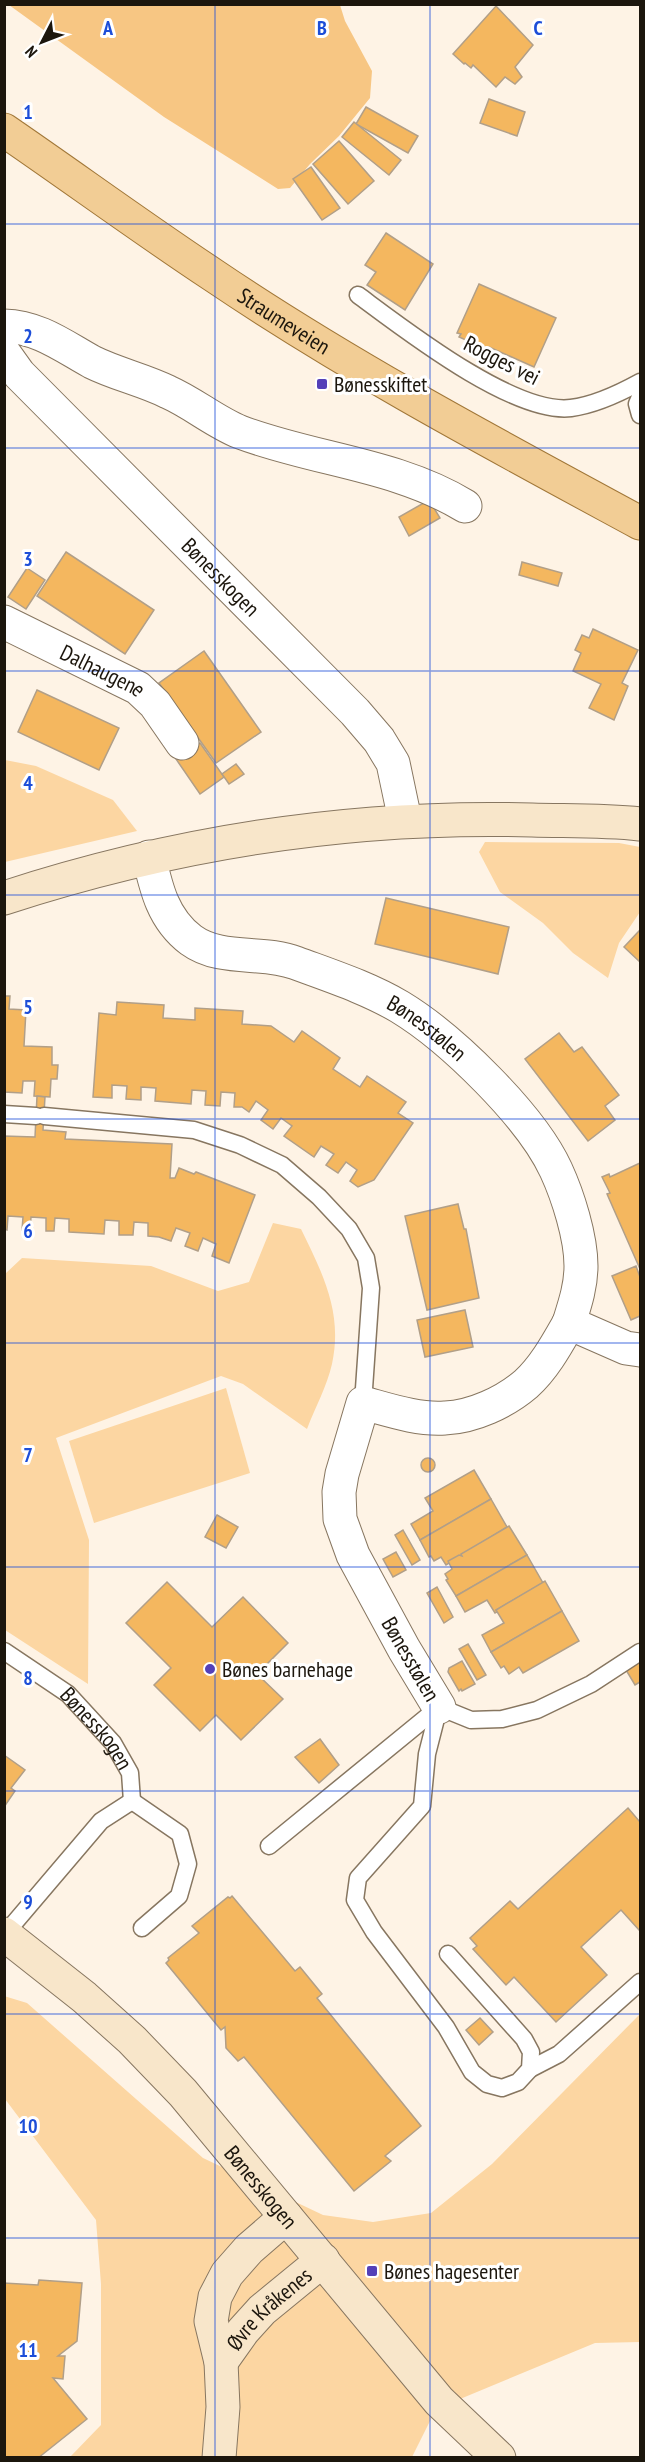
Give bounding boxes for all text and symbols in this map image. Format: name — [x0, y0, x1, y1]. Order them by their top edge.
north arrow — [12, 12, 72, 72]
text: A — [102, 15, 114, 41]
text: B — [317, 15, 327, 41]
text: C — [533, 15, 543, 41]
text: N — [21, 42, 41, 62]
text: 1 — [23, 99, 33, 125]
street label: Straumeveien — [232, 281, 335, 360]
text: 2 — [23, 323, 33, 349]
street label: Rogges vei — [459, 329, 545, 391]
place label: Bønesskiftet — [334, 370, 427, 398]
marker: Bønesskiftet — [315, 377, 329, 391]
street label: Bønesskogen — [176, 532, 266, 622]
text: 3 — [23, 546, 33, 572]
street label: Dalhaugene — [56, 638, 152, 702]
text: 4 — [23, 770, 33, 796]
street label: Bønesstølen — [382, 989, 473, 1067]
text: 5 — [23, 994, 33, 1020]
text: 6 — [23, 1218, 33, 1244]
text: 7 — [23, 1442, 33, 1468]
street label: Bønesstølen — [376, 1612, 446, 1706]
place label: Bønes barnehage — [222, 1655, 353, 1683]
marker: Bønes barnehage — [203, 1662, 217, 1676]
text: 8 — [23, 1665, 33, 1691]
street label: Bønesskogen — [54, 1681, 139, 1774]
text: 9 — [23, 1889, 33, 1915]
text: 10 — [18, 2113, 38, 2139]
street label: Bønesskogen — [218, 2140, 304, 2234]
place label: Bønes hagesenter — [384, 2257, 519, 2285]
street label: Øvre Kråkenes — [220, 2261, 317, 2356]
marker: Bønes hagesenter — [365, 2264, 379, 2278]
text: 11 — [18, 2337, 38, 2363]

